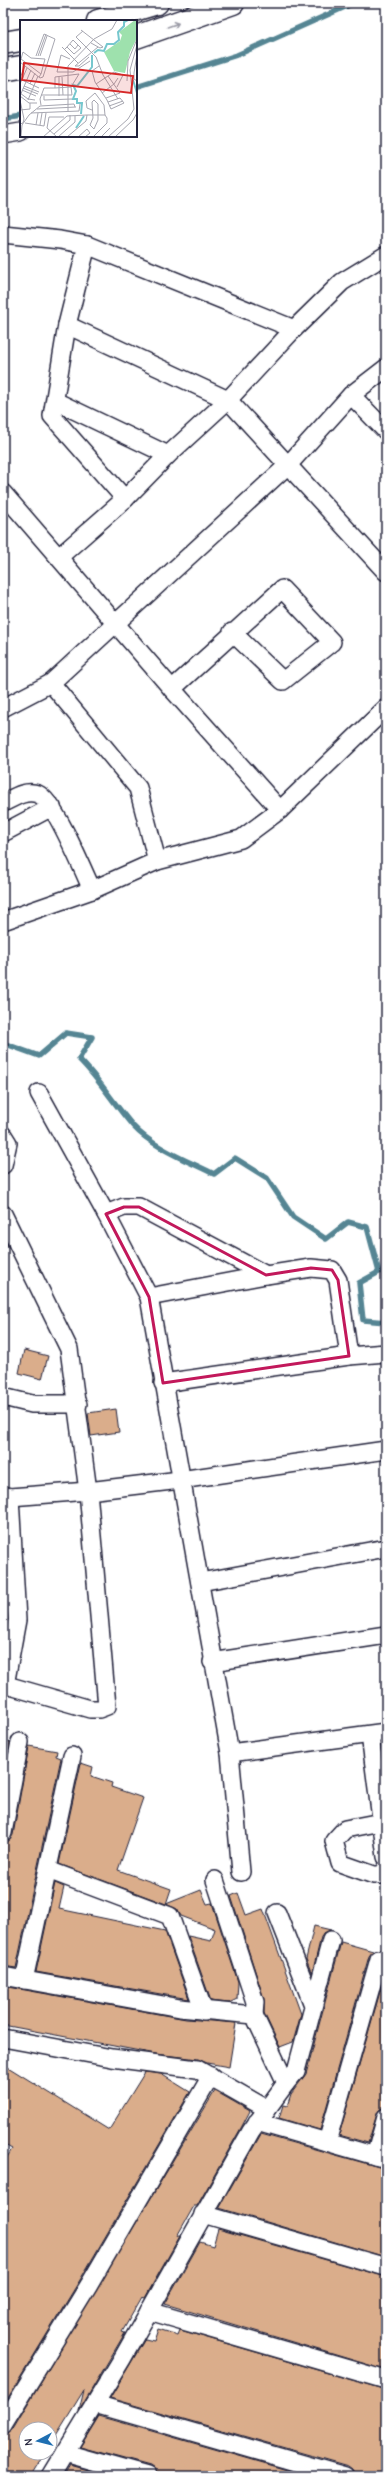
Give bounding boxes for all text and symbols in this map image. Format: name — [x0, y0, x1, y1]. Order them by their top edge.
inset map — [20, 20, 137, 137]
one-way arrow — [166, 21, 179, 28]
north arrow — [18, 2421, 58, 2461]
text: N — [22, 2438, 35, 2447]

